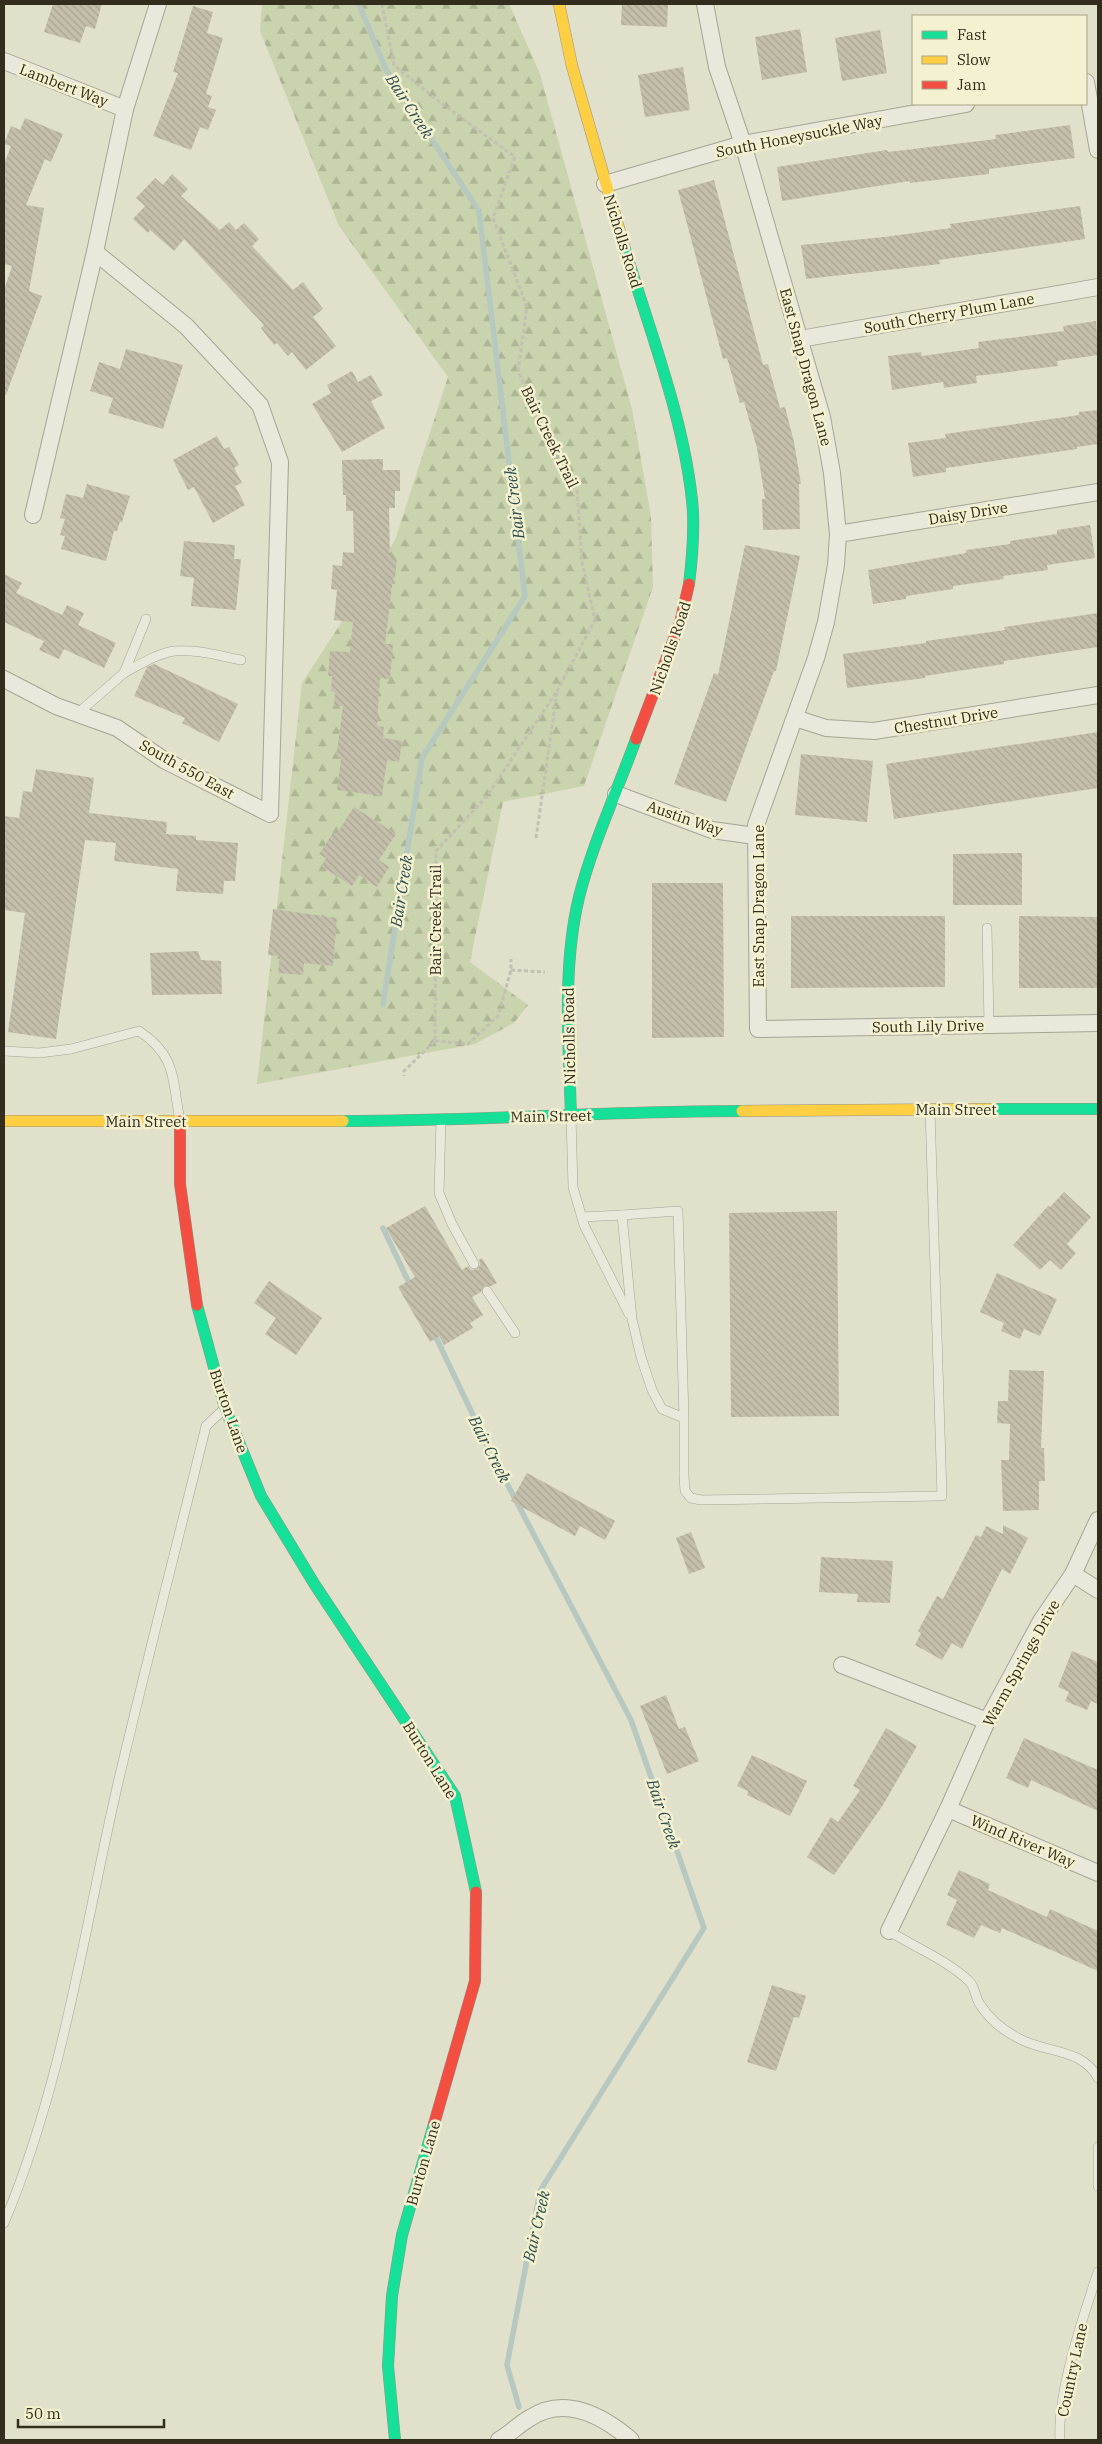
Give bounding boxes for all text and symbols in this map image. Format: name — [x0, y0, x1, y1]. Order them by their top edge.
legend — [912, 15, 1087, 105]
text: Fast — [957, 25, 987, 44]
text: Slow — [957, 50, 991, 69]
street label: Lambert Way — [17, 59, 111, 111]
water label: Bair Creek — [381, 69, 438, 142]
text: Jam — [957, 75, 986, 94]
street label: South Honeysuckle Way — [714, 111, 884, 161]
street label: Nicholls Road — [600, 192, 646, 290]
street label: East Snap Dragon Lane — [776, 286, 836, 448]
street label: South Cherry Plum Lane — [862, 289, 1036, 337]
street label: Bair Creek Trail — [517, 383, 583, 491]
water label: Bair Creek — [500, 465, 528, 541]
street label: Daisy Drive — [927, 497, 1009, 529]
street label: Nicholls Road — [645, 599, 695, 697]
street label: Chestnut Drive — [893, 702, 999, 738]
street label: South 550 East — [136, 735, 238, 803]
street label: Austin Way — [644, 796, 726, 840]
street label: East Snap Dragon Lane — [749, 825, 768, 987]
water label: Bair Creek — [385, 853, 417, 929]
street label: Bair Creek Trail — [426, 864, 445, 976]
street label: Nicholls Road — [559, 987, 579, 1085]
street label: South Lily Drive — [872, 1016, 984, 1036]
street label: Main Street — [915, 1100, 997, 1119]
street label: Main Street — [510, 1106, 592, 1126]
street label: Main Street — [105, 1112, 187, 1131]
street label: Burton Lane — [206, 1367, 252, 1455]
water label: Bair Creek — [464, 1411, 516, 1486]
street label: Warm Springs Drive — [978, 1596, 1064, 1730]
street label: Burton Lane — [399, 1718, 461, 1802]
water label: Bair Creek — [642, 1775, 685, 1852]
street label: Wind River Way — [968, 1810, 1078, 1872]
street label: Burton Lane — [402, 2118, 444, 2208]
water label: Bair Creek — [518, 2188, 554, 2265]
street label: Country Lane — [1053, 2321, 1091, 2419]
scale bar — [18, 2396, 164, 2428]
text: 50 m — [25, 2404, 61, 2423]

